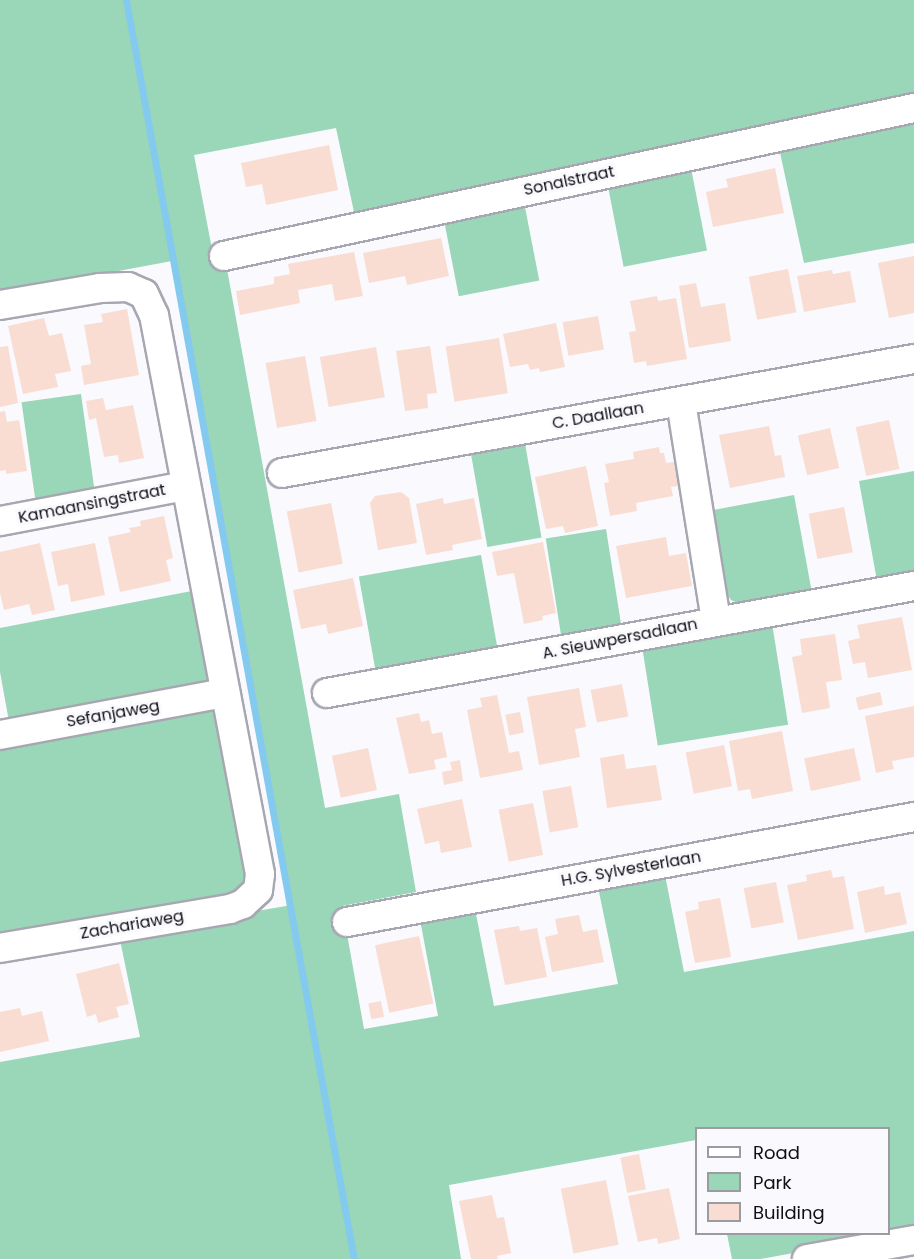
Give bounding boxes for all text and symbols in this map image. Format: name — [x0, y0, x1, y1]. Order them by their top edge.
street label: Sonalstraat — [522, 162, 616, 200]
street label: C. Daallaan — [551, 398, 645, 434]
street label: Kamaansingstraat — [17, 480, 167, 528]
street label: A. Sieuwpersadlaan — [541, 615, 699, 663]
street label: Sefanjaweg — [65, 696, 161, 732]
street label: H.G. Sylvesterlaan — [560, 847, 702, 891]
street label: Zachariaweg — [79, 906, 185, 944]
legend — [695, 1127, 890, 1235]
text: Road — [753, 1140, 800, 1165]
text: Park — [753, 1170, 792, 1195]
text: Building — [753, 1200, 825, 1225]

